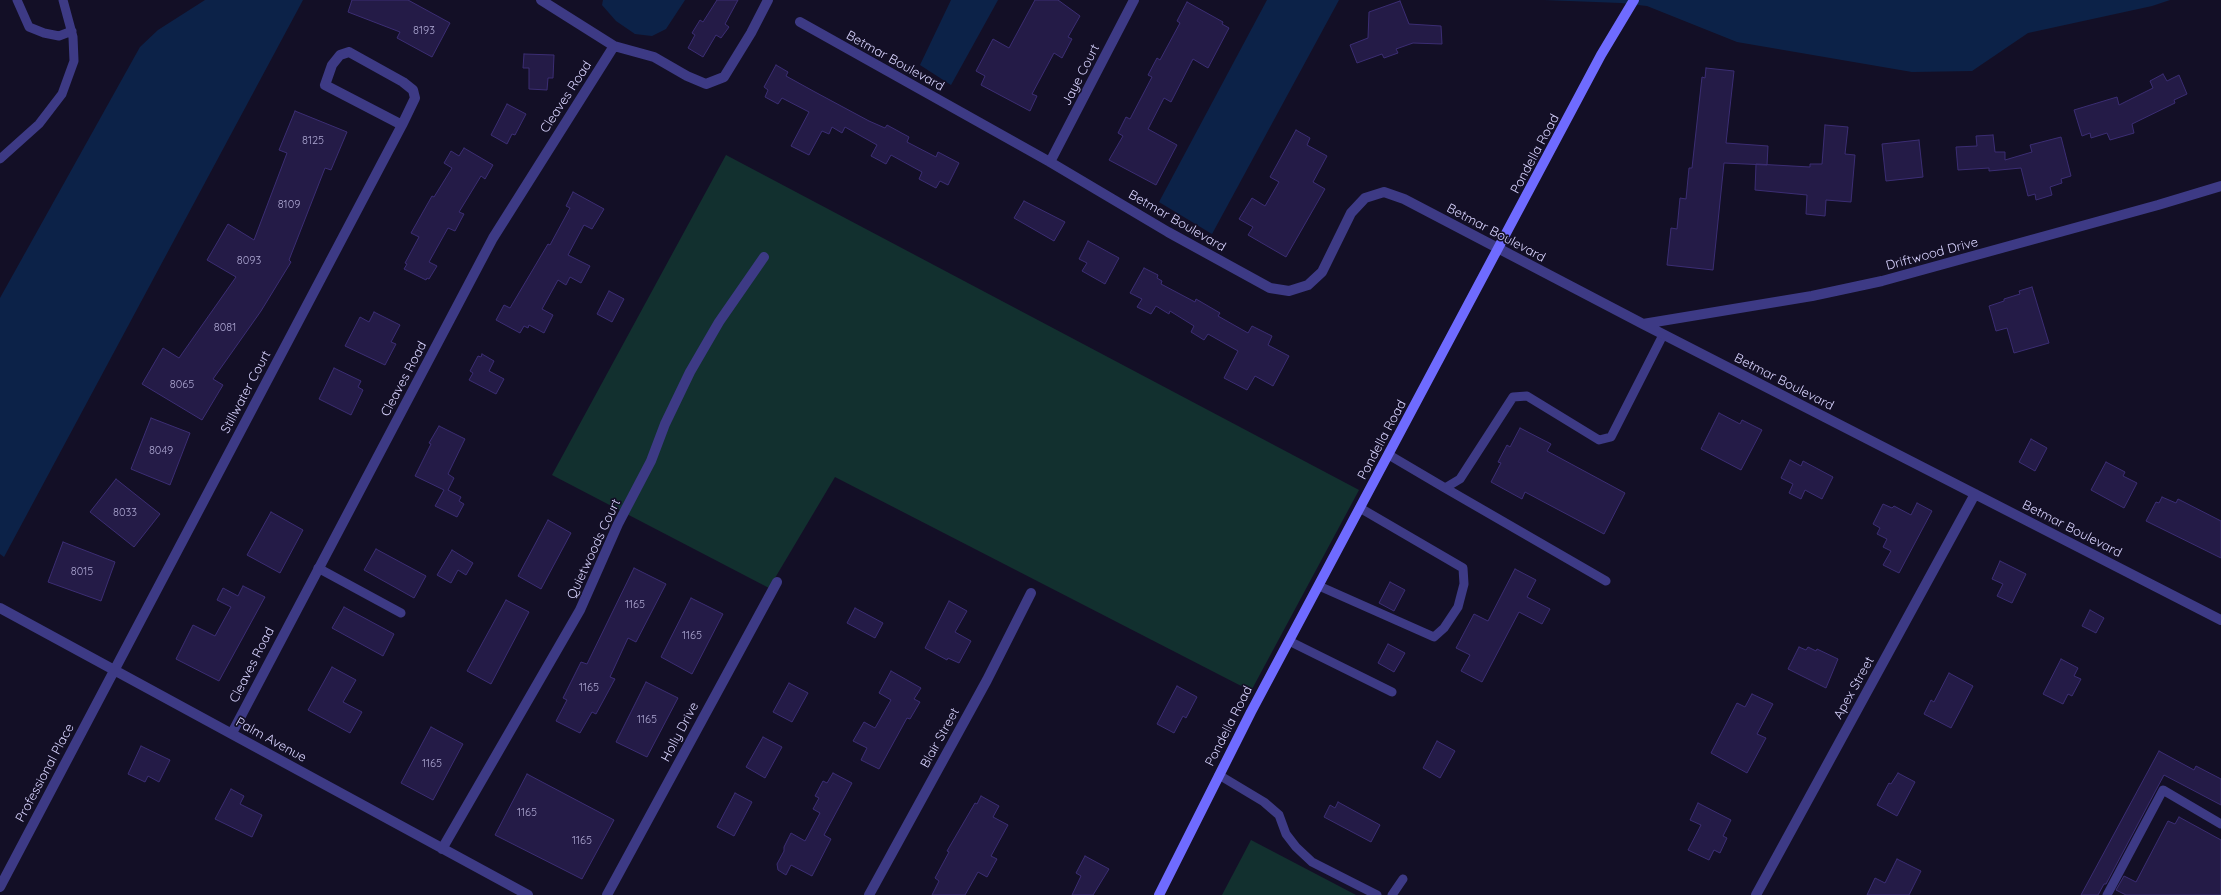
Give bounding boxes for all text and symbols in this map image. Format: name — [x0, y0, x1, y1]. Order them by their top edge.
house number: 8193 — [413, 24, 435, 38]
street label: Betmar Boulevard — [843, 28, 947, 94]
street label: Jaye Court — [1059, 42, 1103, 108]
street label: Cleaves Road — [537, 58, 595, 136]
street label: Pondella Road — [1507, 112, 1563, 196]
house number: 8125 — [302, 134, 324, 148]
street label: Betmar Boulevard — [1126, 187, 1228, 255]
house number: 8109 — [278, 198, 300, 212]
street label: Betmar Boulevard — [1444, 200, 1548, 266]
street label: Driftwood Drive — [1884, 234, 1980, 274]
house number: 8093 — [237, 254, 261, 268]
house number: 8081 — [214, 321, 236, 335]
street label: Cleaves Road — [378, 339, 430, 419]
street label: Stillwater Court — [218, 348, 274, 436]
street label: Betmar Boulevard — [1732, 350, 1836, 414]
house number: 8065 — [170, 378, 194, 392]
street label: Pondella Road — [1354, 398, 1410, 482]
house number: 8049 — [149, 444, 173, 458]
street label: Quietwoods Court — [564, 496, 624, 602]
street label: Betmar Boulevard — [2020, 497, 2124, 561]
house number: 8033 — [113, 506, 137, 520]
house number: 8015 — [71, 565, 93, 579]
house number: 1165 — [625, 598, 645, 612]
street label: Cleaves Road — [226, 625, 278, 705]
house number: 1165 — [682, 629, 702, 643]
street label: Apex Street — [1830, 654, 1878, 722]
house number: 1165 — [579, 681, 599, 695]
street label: Pondella Road — [1202, 683, 1256, 769]
street label: Holly Drive — [658, 700, 702, 764]
street label: Blair Street — [917, 705, 963, 771]
house number: 1165 — [637, 713, 657, 727]
street label: Palm Avenue — [233, 714, 309, 766]
street label: Professional Place — [12, 721, 78, 825]
house number: 1165 — [422, 757, 442, 771]
house number: 1165 — [517, 806, 537, 820]
house number: 1165 — [572, 834, 592, 848]

